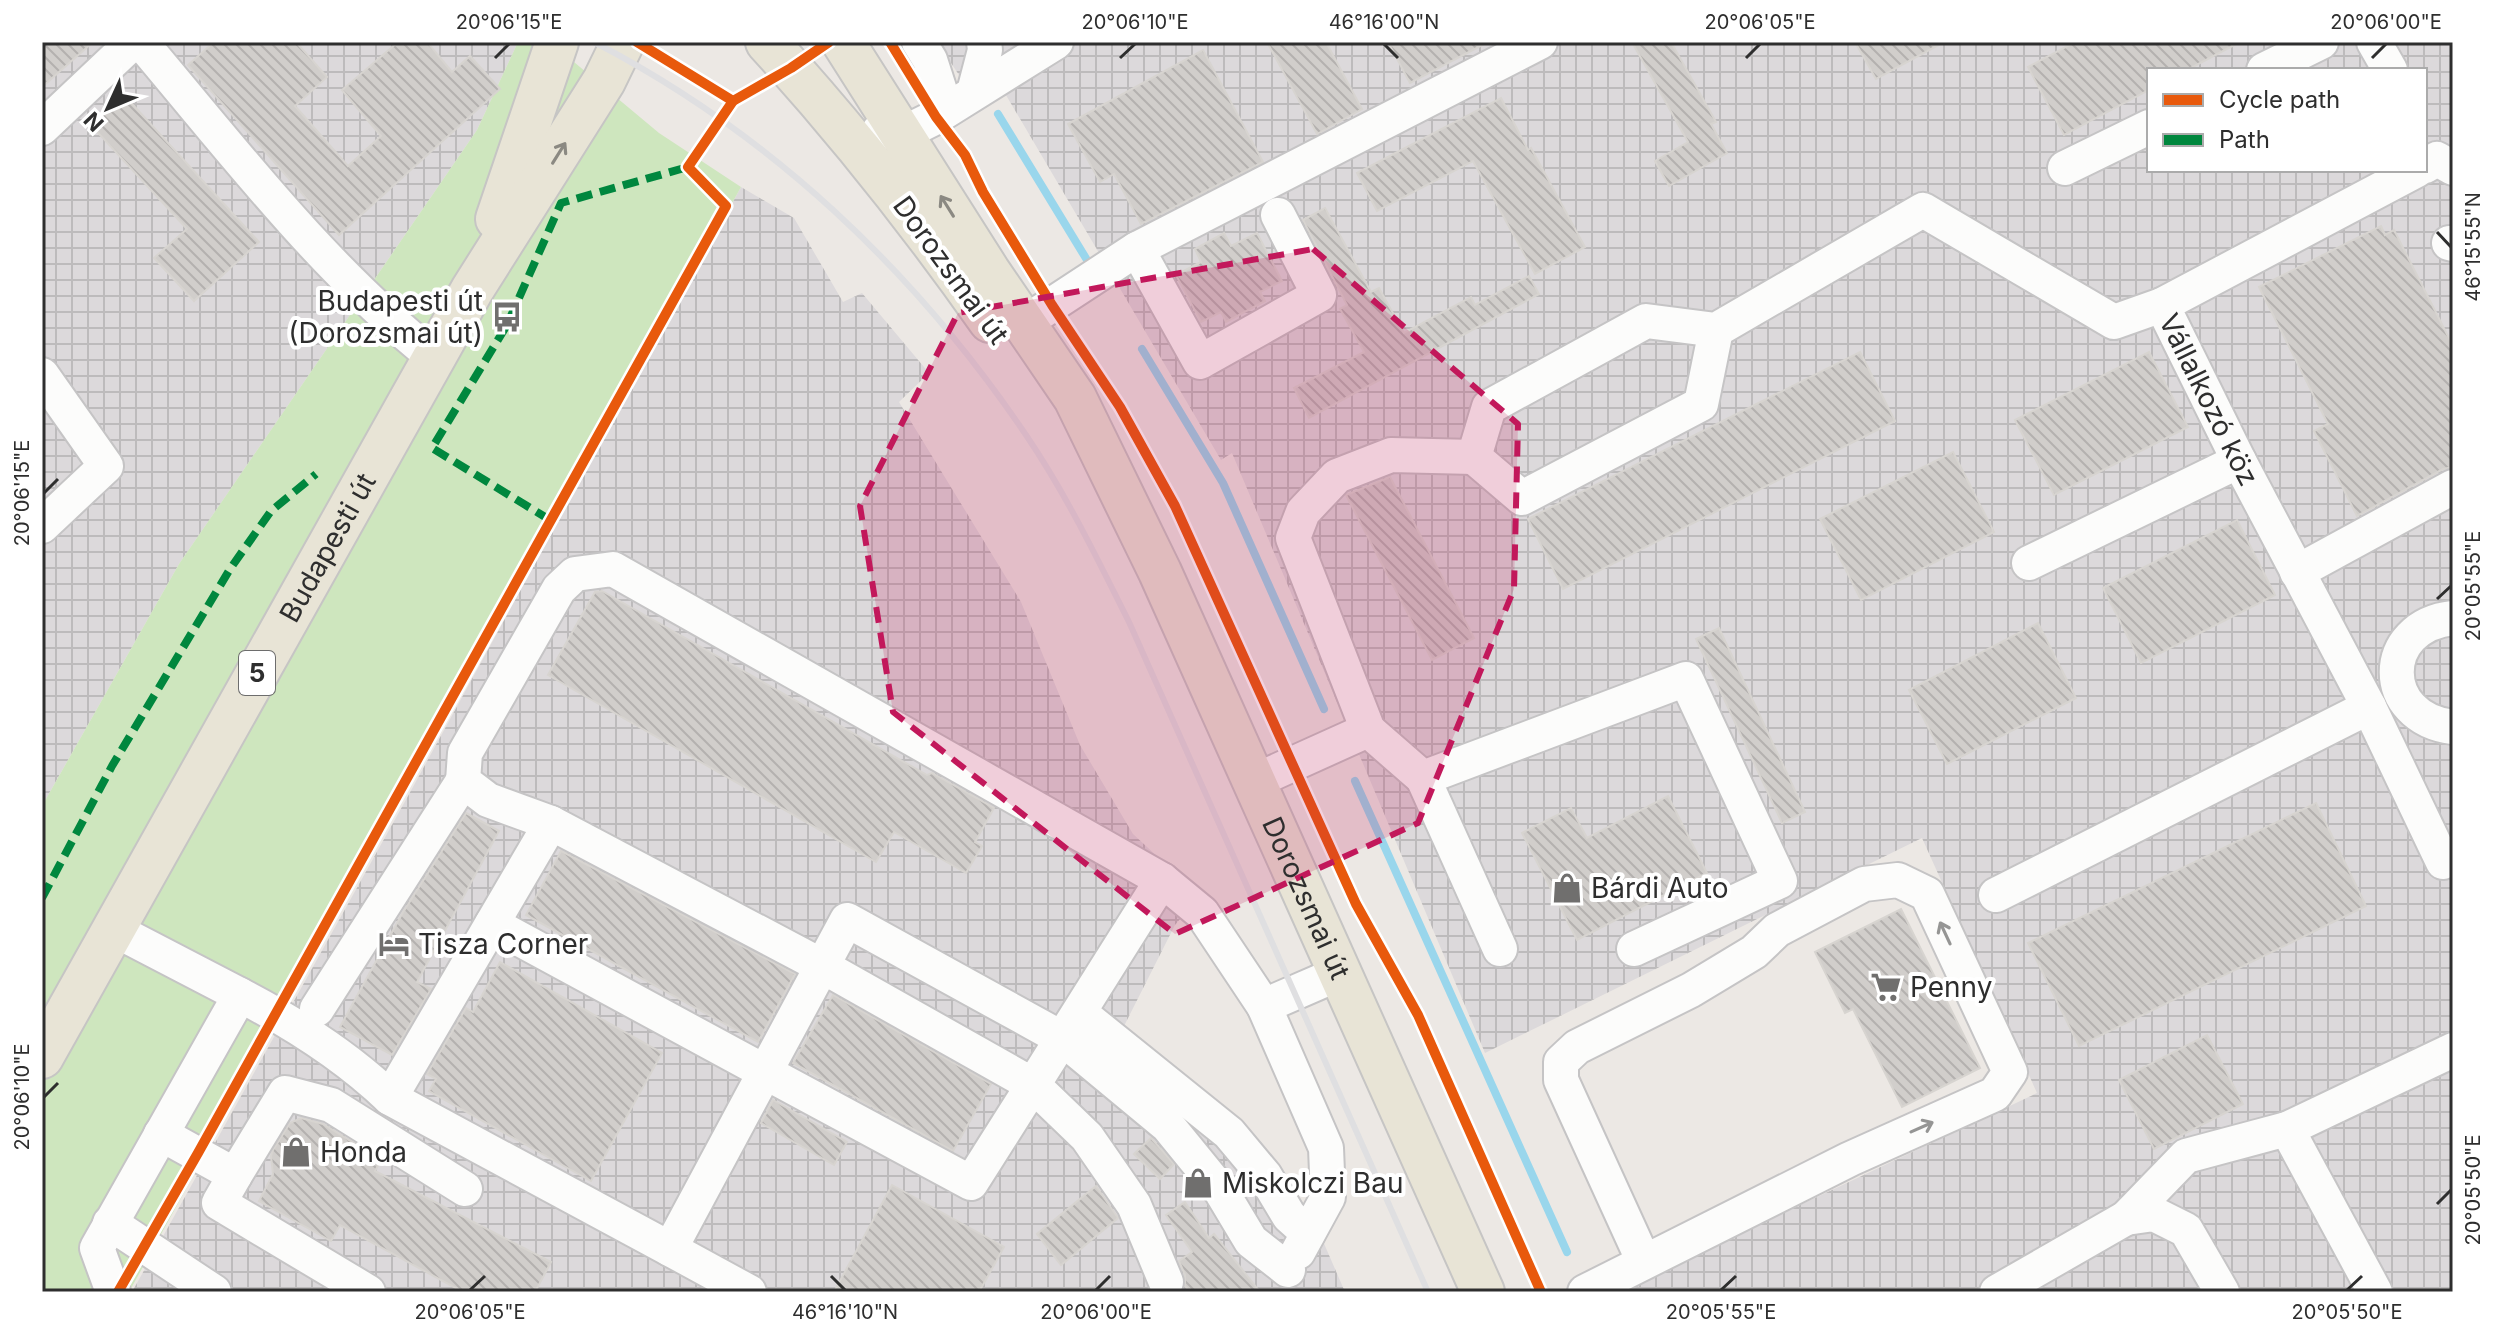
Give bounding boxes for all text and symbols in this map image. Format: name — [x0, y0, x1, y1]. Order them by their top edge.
text: 20°06'15"E — [456, 10, 562, 34]
text: 20°06'10"E — [1081, 10, 1189, 34]
text: 46°16'00"N — [1329, 10, 1439, 34]
text: 20°06'05"E — [1704, 10, 1816, 34]
text: 20°06'00"E — [2330, 10, 2442, 34]
north arrow — [68, 68, 148, 148]
legend — [2147, 68, 2427, 172]
text: Cycle path — [2219, 85, 2340, 114]
text: N — [78, 107, 109, 137]
text: Path — [2219, 125, 2270, 154]
one-way arrow — [550, 142, 567, 164]
street label: Dorozsmai út — [886, 189, 1016, 351]
text: 46°15'55"N — [2461, 192, 2485, 302]
one-way arrow — [939, 195, 955, 218]
place label: Budapesti út (Dorozsmai út) — [288, 284, 483, 350]
bus stop icon: Budapesti út (Dorozsmai út) — [490, 300, 524, 334]
street label: Vállalkozó köz — [2152, 308, 2266, 491]
text: 20°06'15"E — [10, 440, 34, 546]
street label: Budapesti út — [272, 467, 383, 628]
text: 20°05'55"E — [2461, 531, 2485, 641]
road number: 5 — [239, 651, 275, 695]
street label: Dorozsmai út — [1255, 812, 1357, 985]
shop icon: Bárdi Auto — [1550, 871, 1584, 905]
place label: Bárdi Auto — [1591, 871, 1728, 905]
one-way arrow — [1937, 921, 1952, 945]
hotel icon: Tisza Corner — [377, 927, 411, 961]
place label: Tisza Corner — [418, 927, 588, 961]
supermarket icon: Penny — [1869, 970, 1903, 1004]
place label: Penny — [1910, 970, 1992, 1004]
text: 20°06'10"E — [10, 1043, 34, 1151]
one-way arrow — [1909, 1118, 1933, 1133]
shop icon: Honda — [279, 1135, 313, 1169]
place label: Honda — [320, 1135, 407, 1169]
text: 20°05'50"E — [2461, 1135, 2485, 1245]
shop icon: Miskolczi Bau — [1181, 1166, 1215, 1200]
place label: Miskolczi Bau — [1222, 1166, 1403, 1200]
text: 20°06'05"E — [414, 1300, 526, 1324]
text: 46°16'10"N — [792, 1300, 898, 1324]
text: 20°06'00"E — [1040, 1300, 1152, 1324]
text: 20°05'55"E — [1666, 1300, 1776, 1324]
text: 20°05'50"E — [2292, 1300, 2402, 1324]

